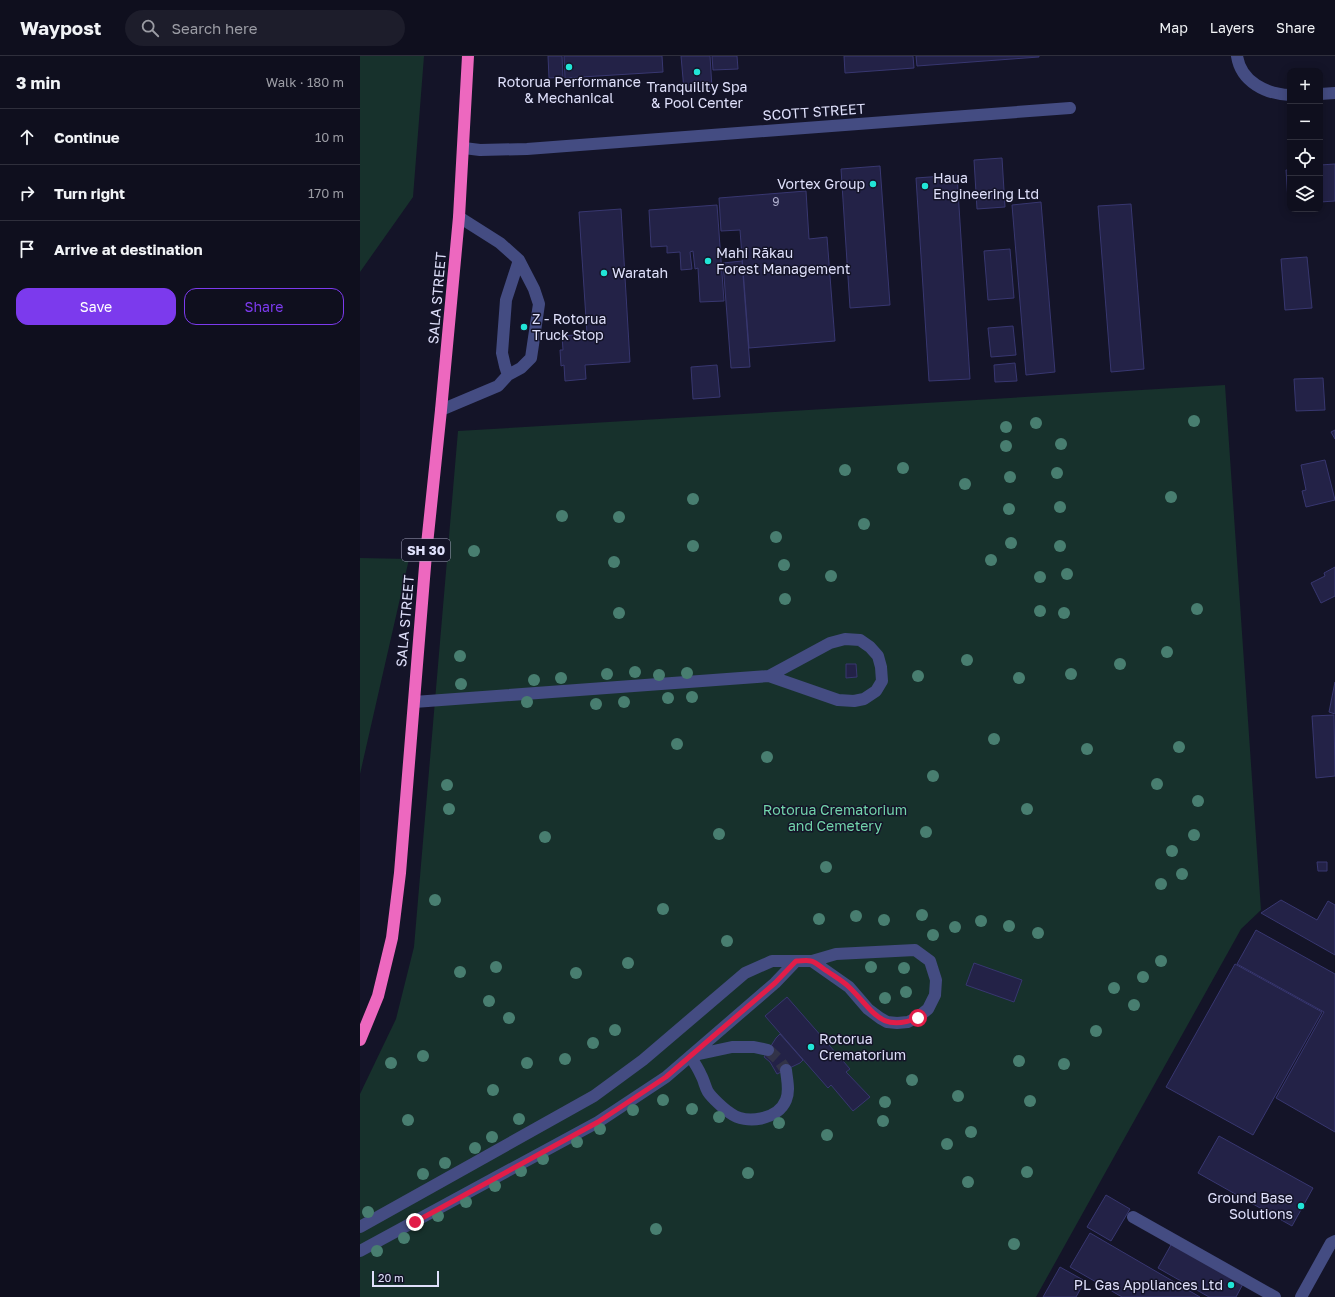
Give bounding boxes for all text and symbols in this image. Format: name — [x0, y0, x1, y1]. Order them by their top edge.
search box — [125, 10, 405, 46]
text: Waypost — [20, 16, 101, 39]
icon: search — [139, 17, 161, 39]
text: Search here — [171, 19, 257, 37]
text: Map — [1159, 19, 1188, 36]
text: Layers — [1210, 19, 1254, 36]
text: Share — [1276, 19, 1315, 36]
marker: Rotorua Performance & Mechanical — [564, 62, 574, 72]
marker: Tranquility Spa & Pool Center — [692, 67, 702, 77]
map controls — [1287, 68, 1323, 212]
button: + — [1287, 68, 1323, 104]
text: 3 min — [16, 72, 60, 93]
place label: Rotorua Performance & Mechanical — [497, 73, 641, 106]
text: Walk · 180 m — [266, 74, 344, 90]
place label: Tranquility Spa & Pool Center — [646, 78, 748, 111]
street label: SCOTT STREET — [762, 99, 866, 124]
button: − — [1287, 104, 1323, 140]
icon: ahead — [16, 126, 38, 148]
text: Continue — [54, 128, 120, 146]
text: 10 m — [315, 129, 344, 145]
button: locate — [1287, 140, 1323, 176]
place label: Haua Engineering Ltd — [933, 169, 1039, 202]
place label: Vortex Group — [777, 175, 865, 192]
button: layers — [1287, 176, 1323, 212]
marker: Vortex Group — [868, 179, 878, 189]
marker: Haua Engineering Ltd — [920, 181, 930, 191]
icon: right — [16, 182, 38, 204]
text: Turn right — [54, 184, 125, 202]
text: 170 m — [308, 185, 344, 201]
house number: 9 — [772, 194, 780, 209]
icon: arrive — [16, 238, 38, 260]
text: Arrive at destination — [54, 240, 203, 258]
place label: Mahi Rākau Forest Management — [716, 244, 850, 277]
street label: SALA STREET — [424, 251, 449, 345]
marker: Mahi Rākau Forest Management — [703, 256, 713, 266]
place label: Waratah — [612, 264, 668, 281]
marker: Waratah — [599, 268, 609, 278]
button: Save — [16, 288, 176, 325]
button: Share — [184, 288, 344, 325]
place label: Z - Rotorua Truck Stop — [532, 310, 606, 343]
marker: Z - Rotorua Truck Stop — [519, 322, 529, 332]
road number: SH 30 — [402, 539, 450, 561]
street label: SALA STREET — [392, 574, 417, 668]
park label: Rotorua Crematorium and Cemetery — [763, 801, 907, 834]
route start — [909, 1009, 927, 1027]
place label: Rotorua Crematorium — [819, 1030, 906, 1063]
marker: Rotorua Crematorium — [806, 1042, 816, 1052]
place label: Ground Base Solutions — [1207, 1189, 1293, 1222]
marker: Ground Base Solutions — [1296, 1201, 1306, 1211]
route end — [406, 1213, 424, 1231]
scale bar — [372, 1269, 439, 1288]
text: 20 m — [378, 1271, 404, 1284]
place label: PL Gas Appliances Ltd — [1074, 1276, 1223, 1293]
marker: PL Gas Appliances Ltd — [1226, 1280, 1236, 1290]

